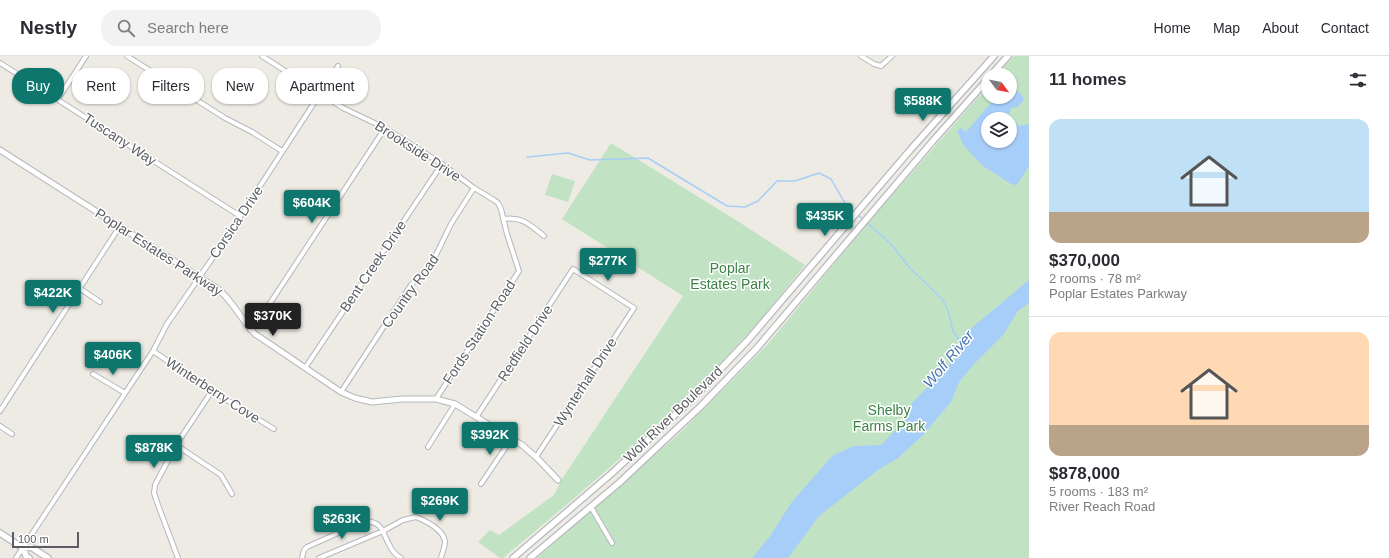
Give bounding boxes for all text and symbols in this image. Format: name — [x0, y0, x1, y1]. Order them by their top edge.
search box — [101, 10, 381, 46]
text: Nestly — [20, 17, 77, 38]
icon: search — [115, 17, 137, 39]
text: Search here — [147, 19, 229, 36]
text: Home — [1154, 20, 1191, 36]
text: Map — [1213, 20, 1240, 36]
text: About — [1262, 20, 1299, 36]
text: Contact — [1321, 20, 1369, 36]
chip: Buy — [12, 68, 64, 104]
chip: Rent — [72, 68, 130, 104]
chip: Filters — [138, 68, 204, 104]
chip: New — [212, 68, 268, 104]
chip: Apartment — [276, 68, 368, 104]
north arrow — [981, 68, 1017, 104]
map controls — [981, 68, 1017, 148]
icon: filters — [1347, 69, 1369, 91]
text: 11 homes — [1049, 70, 1127, 89]
pin: $588K — [895, 88, 951, 122]
text: $588K — [904, 93, 942, 108]
street label: Tuscany Way — [81, 109, 159, 169]
button: layers — [981, 112, 1017, 148]
street label: Brookside Drive — [372, 117, 464, 185]
icon: home — [1173, 145, 1245, 217]
street label: Corsica Drive — [206, 183, 266, 261]
pin: $604K — [284, 190, 340, 224]
text: $604K — [293, 195, 331, 210]
pin: $435K — [797, 203, 853, 237]
street label: Poplar Estates Parkway — [92, 205, 226, 299]
text: $435K — [806, 208, 844, 223]
street label: Bent Creek Drive — [337, 217, 410, 315]
pin: $277K — [580, 248, 636, 282]
street label: Country Road — [378, 251, 442, 331]
text: $370,000 — [1049, 251, 1120, 270]
text: $277K — [589, 253, 627, 268]
park label: Poplar Estates Park — [690, 260, 771, 292]
text: 2 rooms · 78 m² — [1049, 271, 1141, 286]
street label: Fords Station Road — [439, 277, 519, 387]
pin: $422K — [25, 280, 81, 314]
text: $422K — [34, 285, 72, 300]
text: Poplar Estates Parkway — [1049, 286, 1187, 301]
street label: Redfield Drive — [494, 302, 556, 384]
pin: $370K — [245, 303, 301, 337]
text: $370K — [254, 308, 292, 323]
water label: Wolf River — [919, 326, 977, 391]
street label: Wynterhall Drive — [550, 334, 620, 429]
pin: $406K — [85, 342, 141, 376]
text: $406K — [94, 347, 132, 362]
street label: Winterberry Cove — [163, 354, 263, 426]
icon: home — [1173, 358, 1245, 430]
street label: Wolf River Boulevard — [620, 363, 726, 465]
park label: Shelby Farms Park — [853, 402, 926, 434]
pin: $392K — [462, 422, 518, 456]
text: $392K — [471, 427, 509, 442]
pin: $878K — [126, 435, 182, 469]
text: $878K — [135, 440, 173, 455]
text: $878,000 — [1049, 464, 1120, 483]
text: 5 rooms · 183 m² — [1049, 484, 1148, 499]
pin: $269K — [412, 488, 468, 522]
text: $269K — [421, 493, 459, 508]
text: River Reach Road — [1049, 499, 1155, 514]
pin: $263K — [314, 506, 370, 540]
text: $263K — [323, 511, 361, 526]
scale bar — [12, 530, 79, 549]
text: 100 m — [18, 533, 49, 545]

